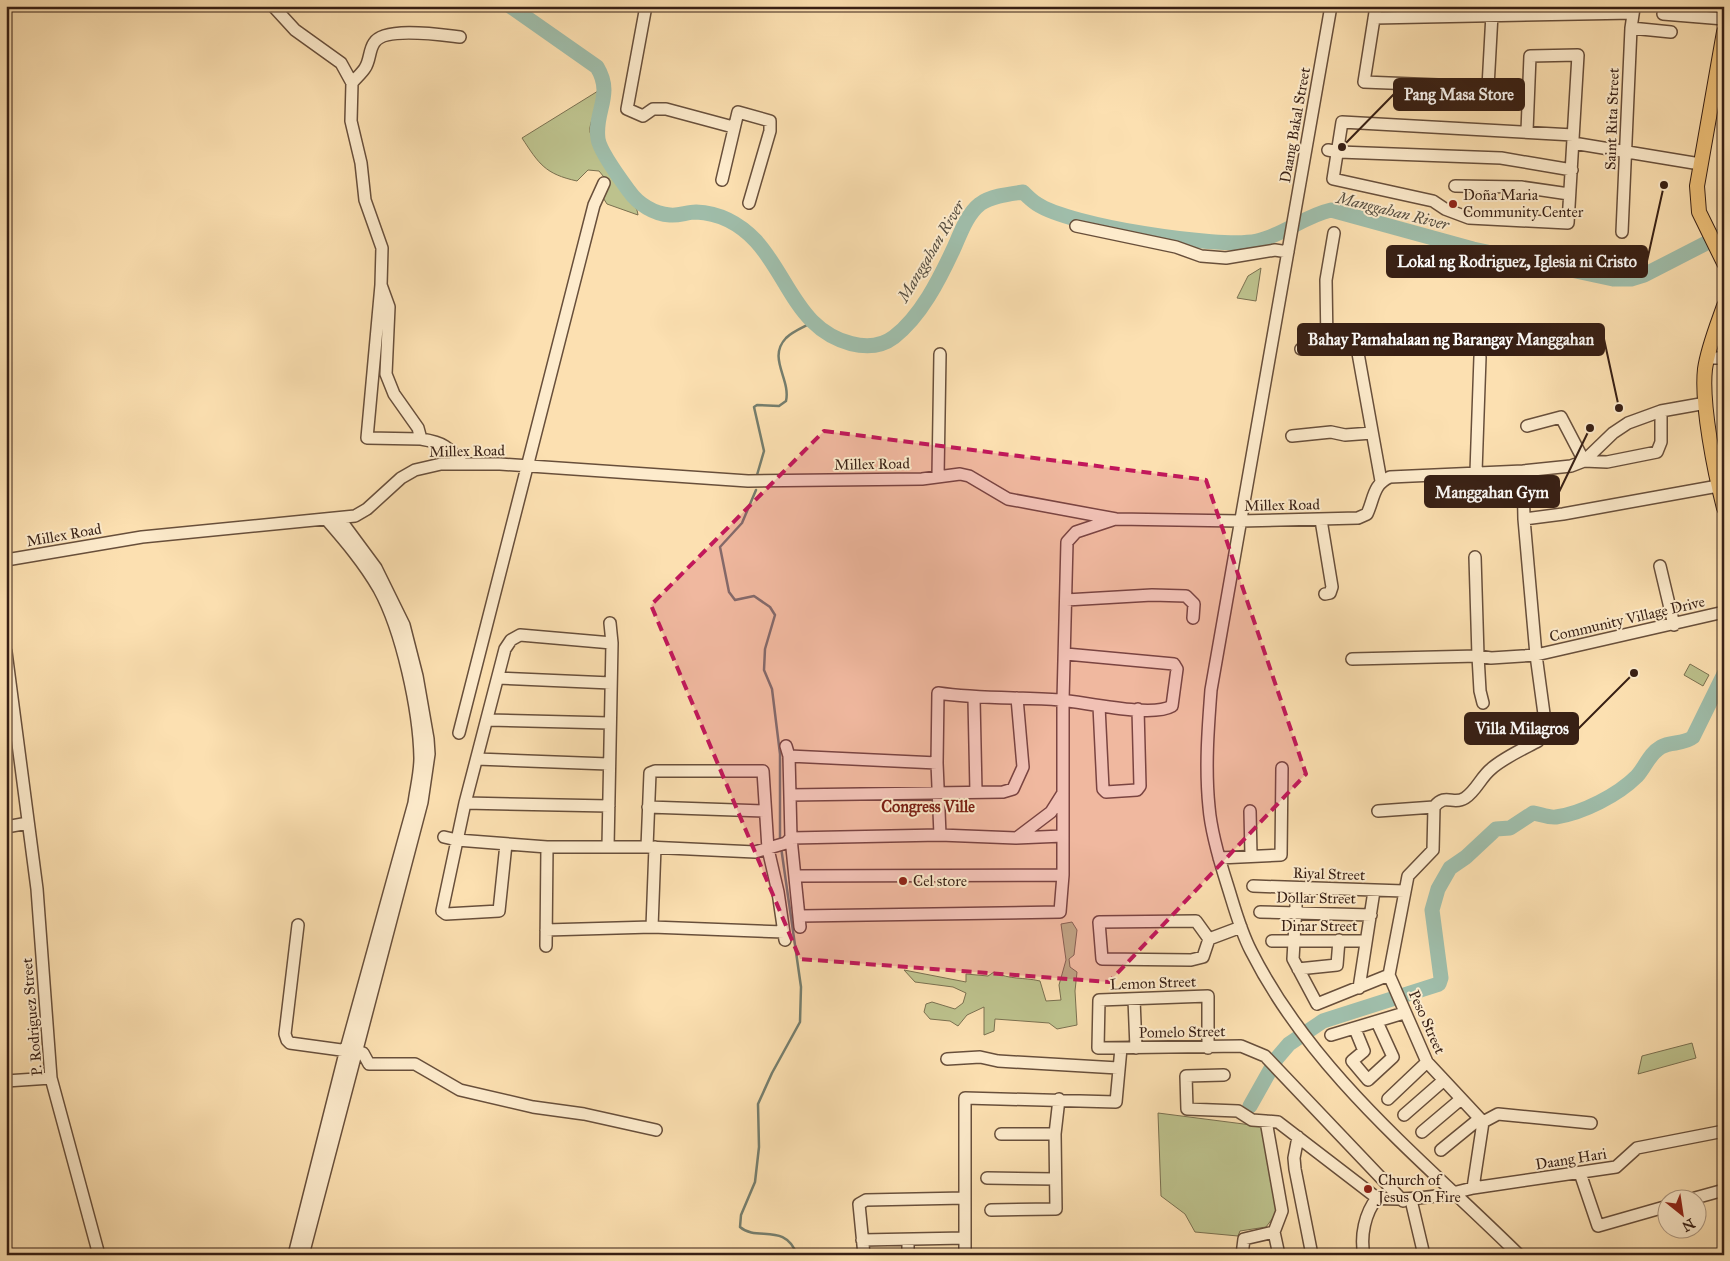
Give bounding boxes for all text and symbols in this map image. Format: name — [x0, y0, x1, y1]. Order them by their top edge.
street label: Daang Bakal Street — [1276, 65, 1314, 184]
street label: Saint Rita Street — [1601, 67, 1623, 170]
callout: Pang Masa Store — [1394, 79, 1524, 110]
text: Pang Masa Store — [1404, 85, 1514, 105]
place label: Doña Maria Community Center — [1463, 186, 1584, 221]
water label: Manggahan River — [1333, 187, 1452, 234]
water label: Manggahan River — [892, 196, 969, 307]
marker: Doña Maria Community Center — [1447, 198, 1459, 210]
callout: Lokal ng Rodriguez, Iglesia ni Cristo — [1387, 246, 1647, 277]
text: Lokal ng Rodriguez, Iglesia ni Cristo — [1397, 252, 1637, 272]
callout: Bahay Pamahalaan ng Barangay Manggahan — [1298, 324, 1604, 355]
text: Bahay Pamahalaan ng Barangay Manggahan — [1308, 330, 1595, 350]
street label: Millex Road — [429, 441, 505, 461]
street label: Millex Road — [834, 454, 910, 474]
callout: Manggahan Gym — [1425, 476, 1559, 507]
text: Manggahan Gym — [1435, 483, 1550, 503]
street label: Millex Road — [1244, 495, 1320, 515]
street label: Millex Road — [25, 519, 103, 550]
street label: Community Village Drive — [1548, 592, 1706, 646]
callout: Villa Milagros — [1465, 713, 1578, 744]
text: Villa Milagros — [1474, 719, 1569, 739]
district label: Congress Ville — [881, 797, 975, 817]
street label: Riyal Street — [1293, 864, 1366, 884]
place label: Cel store — [913, 872, 967, 890]
marker: Cel store — [897, 875, 909, 887]
street label: Dollar Street — [1276, 888, 1357, 908]
street label: Dinar Street — [1281, 917, 1358, 935]
street label: P. Rodriguez Street — [18, 957, 46, 1077]
street label: Lemon Street — [1110, 972, 1197, 993]
street label: Peso Street — [1405, 987, 1449, 1057]
street label: Pomelo Street — [1138, 1022, 1226, 1042]
street label: Daang Hari — [1534, 1144, 1608, 1174]
place label: Church of Jesus On Fire — [1376, 1171, 1461, 1207]
marker: Church of Jesus On Fire — [1362, 1183, 1374, 1195]
north arrow — [1658, 1188, 1708, 1238]
text: N — [1679, 1214, 1698, 1235]

